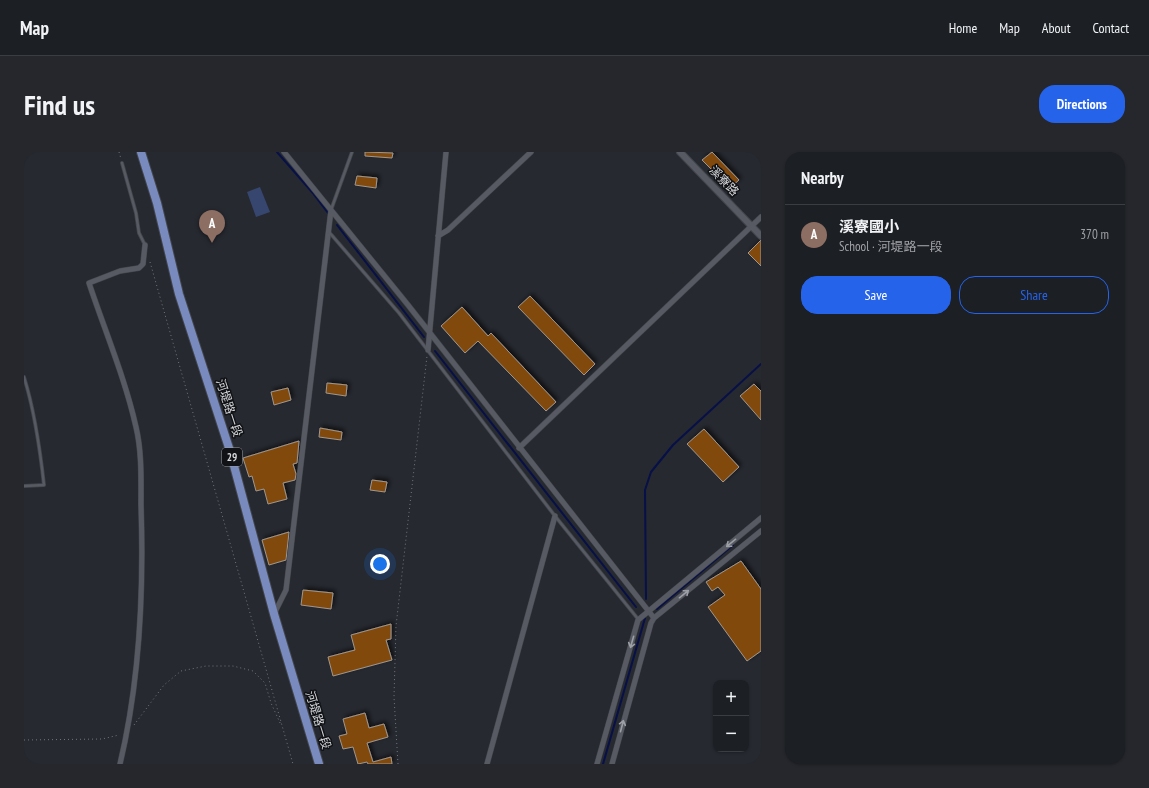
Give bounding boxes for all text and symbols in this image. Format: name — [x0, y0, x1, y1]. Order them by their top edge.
text: Map — [20, 16, 49, 40]
text: Home — [949, 19, 977, 37]
text: Map — [999, 19, 1020, 37]
text: About — [1042, 19, 1071, 37]
text: Contact — [1093, 19, 1129, 37]
button: Directions — [1039, 85, 1125, 123]
text: Find us — [24, 86, 95, 123]
street label: 溪寮路 — [706, 162, 742, 199]
text: Nearby — [801, 167, 844, 189]
pin: A — [199, 210, 225, 243]
text: 溪寮國小 — [839, 217, 899, 236]
text: A — [811, 226, 817, 243]
text: 370 m — [1080, 226, 1109, 243]
text: School · 河堤路一段 — [839, 238, 942, 255]
button: Save — [801, 276, 951, 314]
button: Share — [959, 276, 1109, 314]
street label: 河堤路一段 — [213, 377, 246, 439]
road number: 29 — [222, 448, 242, 466]
one-way arrow — [726, 538, 736, 547]
your location — [370, 554, 390, 574]
one-way arrow — [679, 589, 690, 598]
one-way arrow — [628, 636, 635, 649]
map controls — [713, 680, 749, 752]
button: + — [713, 680, 749, 716]
street label: 河堤路一段 — [303, 689, 334, 751]
button: − — [713, 716, 749, 752]
one-way arrow — [619, 720, 626, 733]

